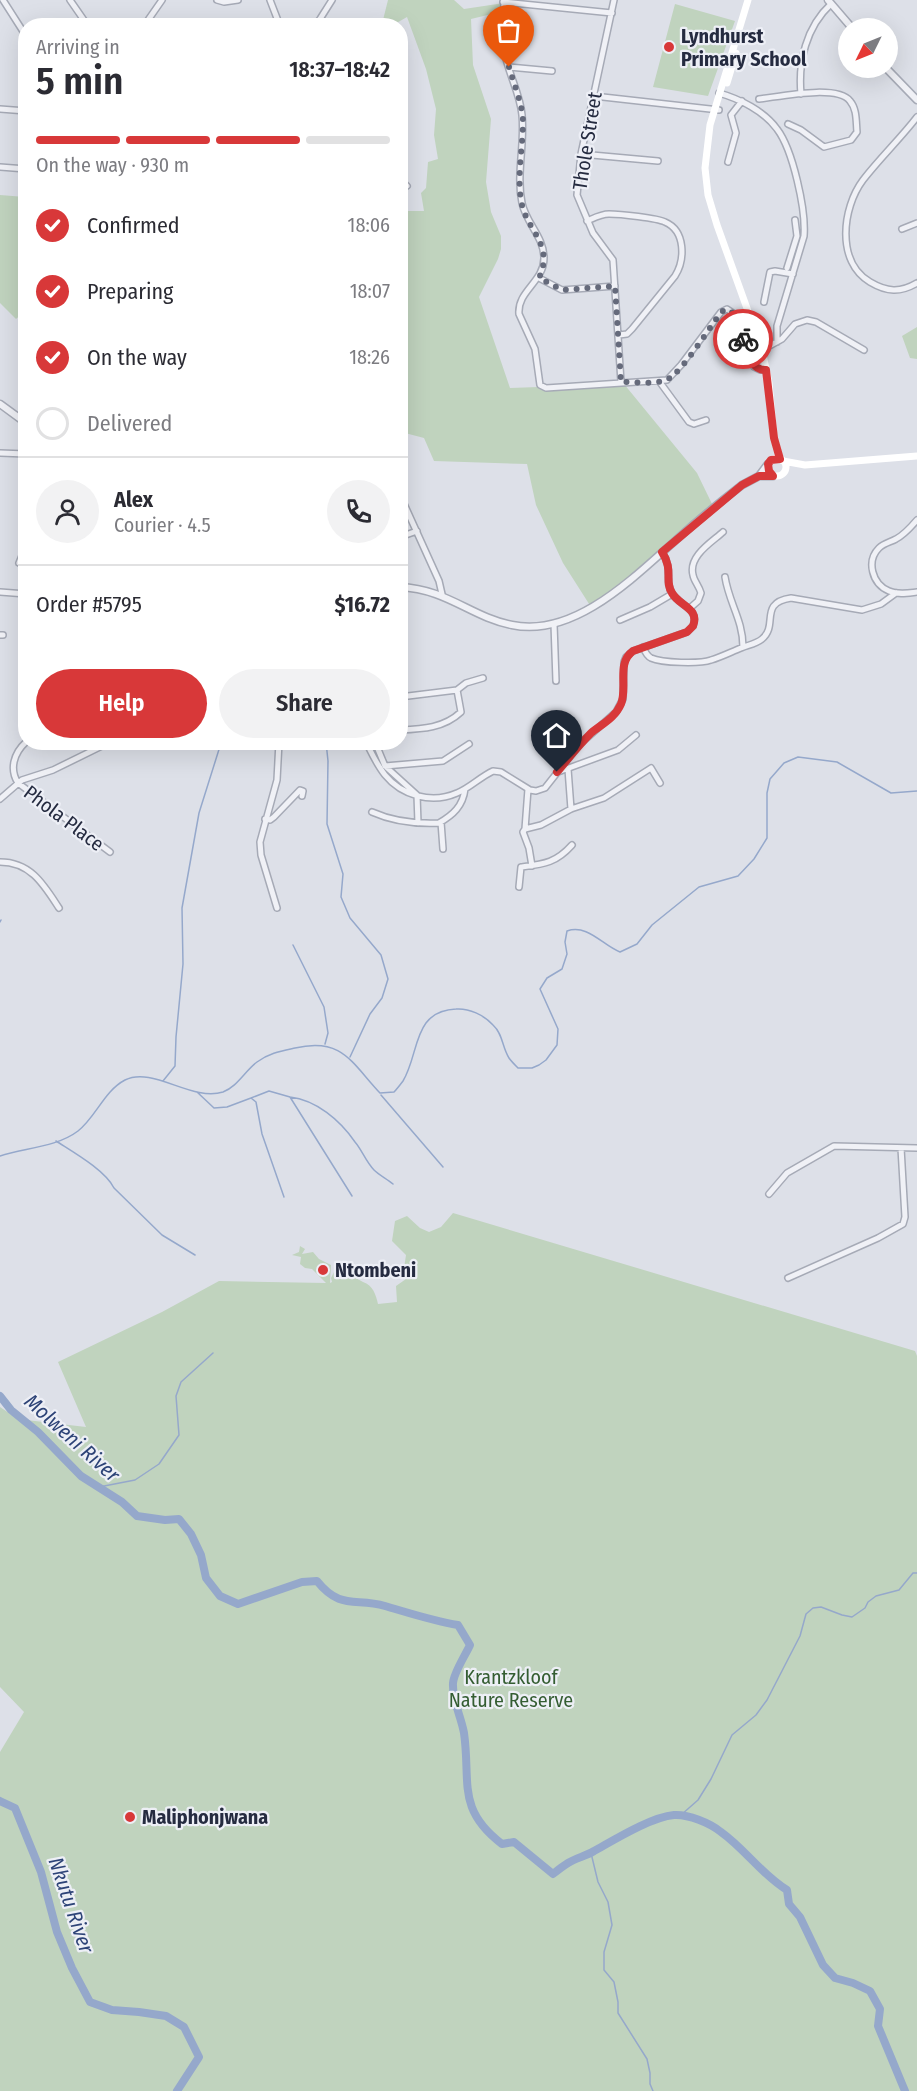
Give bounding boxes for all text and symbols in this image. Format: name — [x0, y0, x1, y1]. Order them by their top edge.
pin — [483, 5, 534, 67]
icon: bag — [492, 14, 525, 47]
north arrow — [838, 18, 898, 78]
map controls — [838, 18, 898, 78]
place label: Lyndhurst Primary School — [681, 24, 807, 71]
text: Arriving in — [36, 35, 120, 59]
marker: Lyndhurst Primary School — [662, 40, 676, 54]
text: 18:37–18:42 — [289, 56, 390, 83]
text: 5 min — [36, 58, 124, 104]
street label: Thole Street — [567, 90, 607, 192]
text: On the way · 930 m — [36, 153, 189, 177]
icon: check — [36, 209, 69, 242]
text: Confirmed — [87, 212, 180, 239]
text: 18:06 — [348, 213, 390, 237]
icon: check — [36, 275, 69, 308]
text: Preparing — [87, 278, 173, 305]
text: 18:07 — [350, 279, 390, 303]
courier — [713, 309, 773, 369]
icon: bike — [727, 323, 760, 356]
icon: check — [36, 341, 69, 374]
text: On the way — [87, 344, 187, 371]
text: 18:26 — [349, 345, 390, 369]
text: Delivered — [87, 410, 172, 437]
button: person — [36, 480, 99, 543]
button: phone — [327, 480, 390, 543]
text: Alex — [114, 486, 153, 513]
text: Courier · 4.5 — [114, 513, 211, 537]
text: Order #5795 — [36, 591, 142, 618]
text: $16.72 — [334, 591, 390, 618]
button: Help — [36, 669, 207, 738]
button: Share — [219, 669, 390, 738]
pin — [531, 710, 582, 772]
icon: home — [540, 719, 573, 752]
street label: Phola Place — [19, 780, 109, 856]
place label: Ntombeni — [335, 1258, 416, 1282]
marker: Ntombeni — [316, 1263, 330, 1277]
water label: Molweni River — [19, 1388, 126, 1488]
park label: Krantzkloof Nature Reserve — [449, 1665, 573, 1712]
place label: Maliphonjwana — [142, 1805, 268, 1829]
marker: Maliphonjwana — [123, 1810, 137, 1824]
water label: Nkutu River — [42, 1854, 100, 1957]

